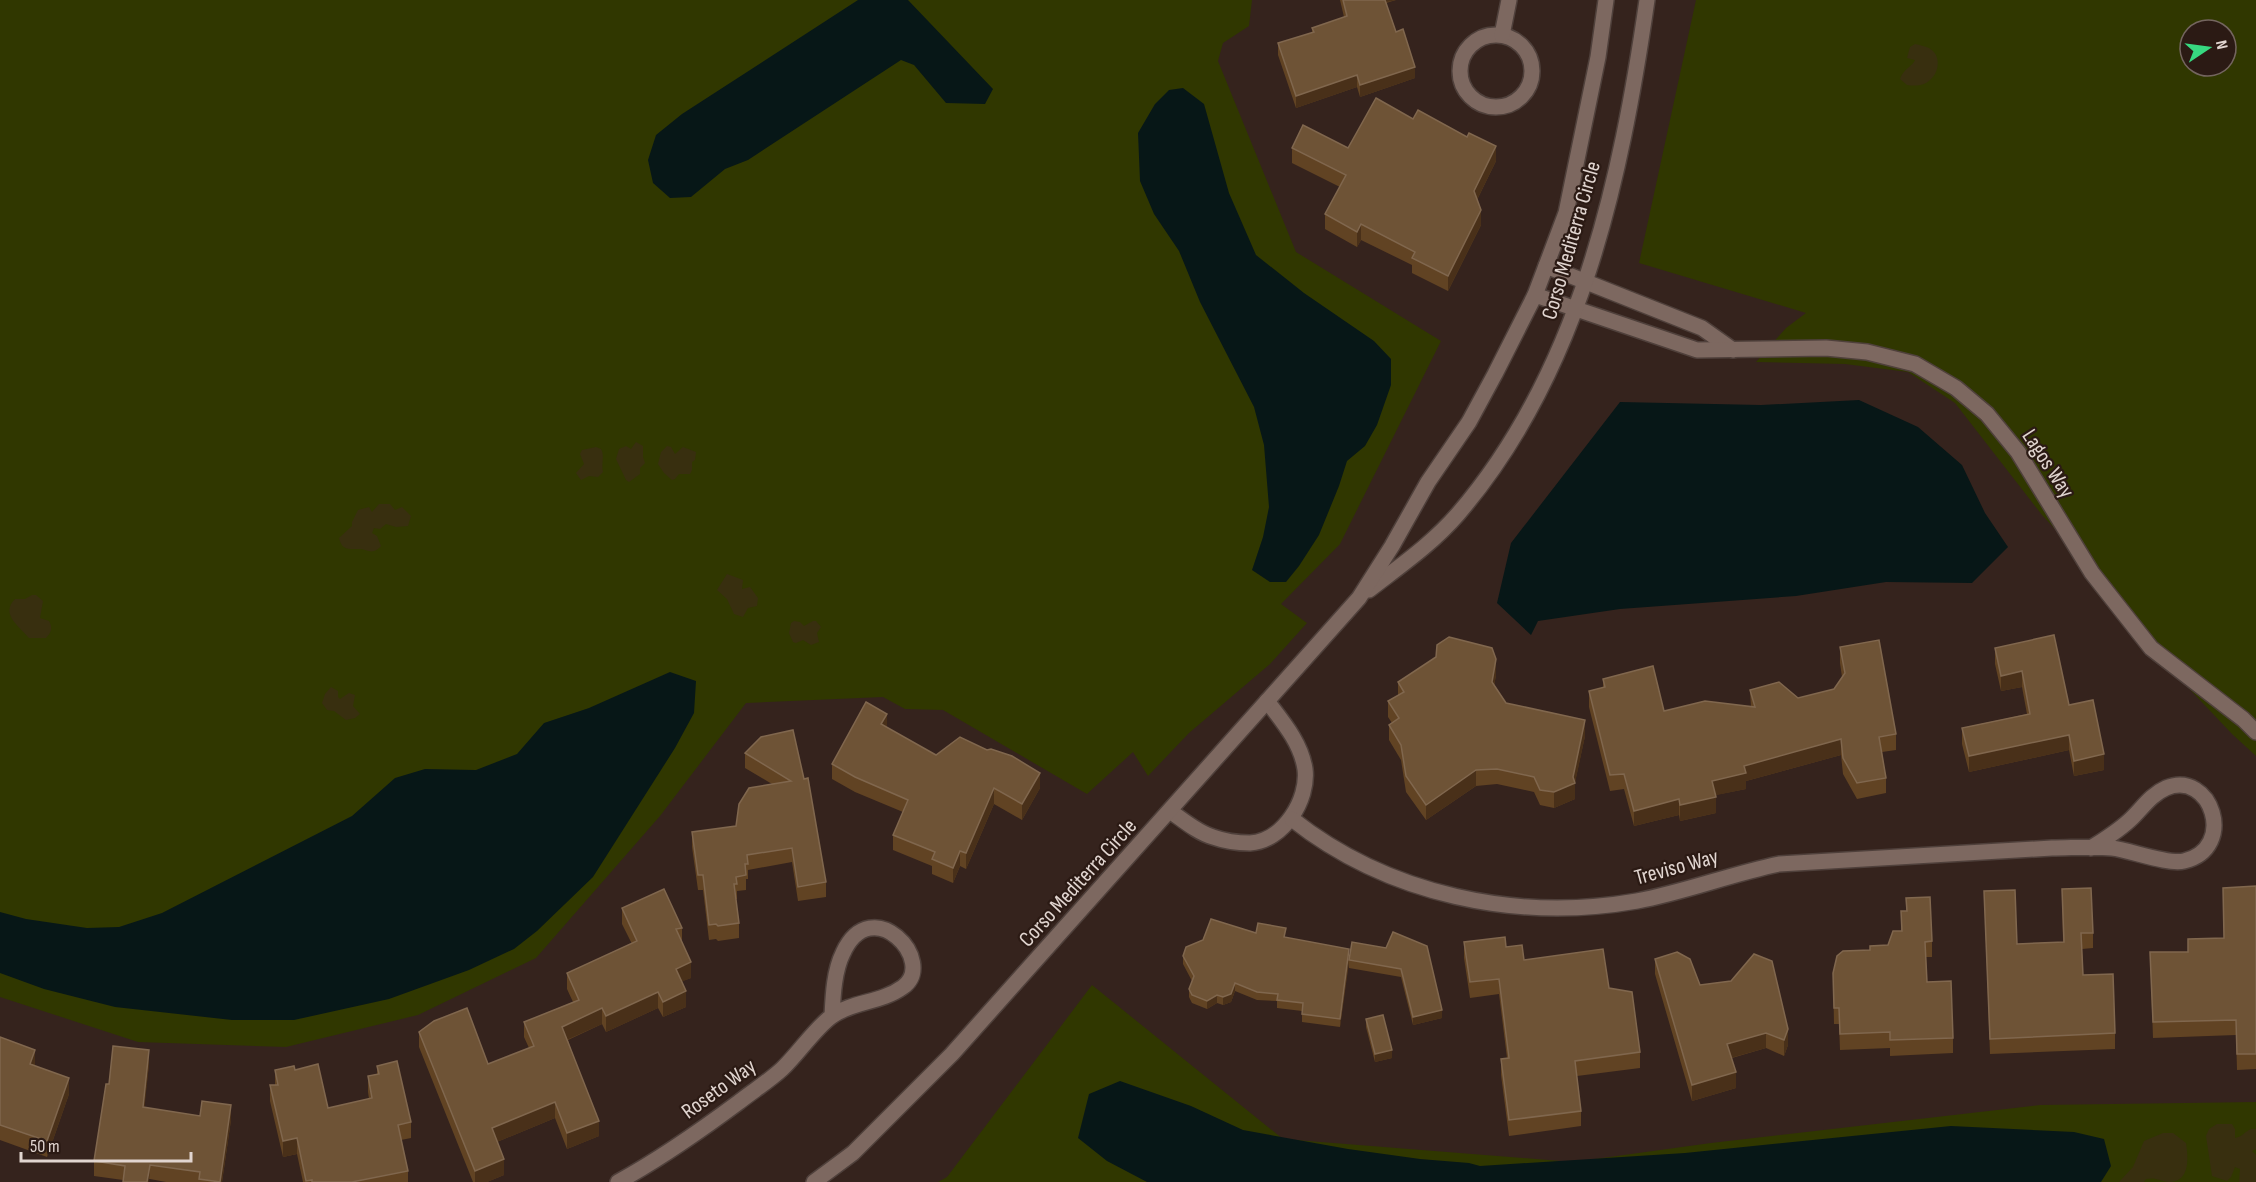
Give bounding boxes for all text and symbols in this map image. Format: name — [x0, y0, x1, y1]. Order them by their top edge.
north arrow — [2178, 18, 2238, 78]
text: N — [2211, 39, 2231, 51]
street label: Corso Mediterra Circle — [1536, 158, 1607, 323]
street label: Lagos Way — [2016, 424, 2080, 504]
street label: Corso Mediterra Circle — [1013, 813, 1143, 953]
street label: Treviso Way — [1632, 843, 1722, 892]
street label: Roseto Way — [676, 1053, 762, 1125]
scale bar — [21, 1125, 190, 1163]
text: 50 m — [30, 1136, 60, 1157]

